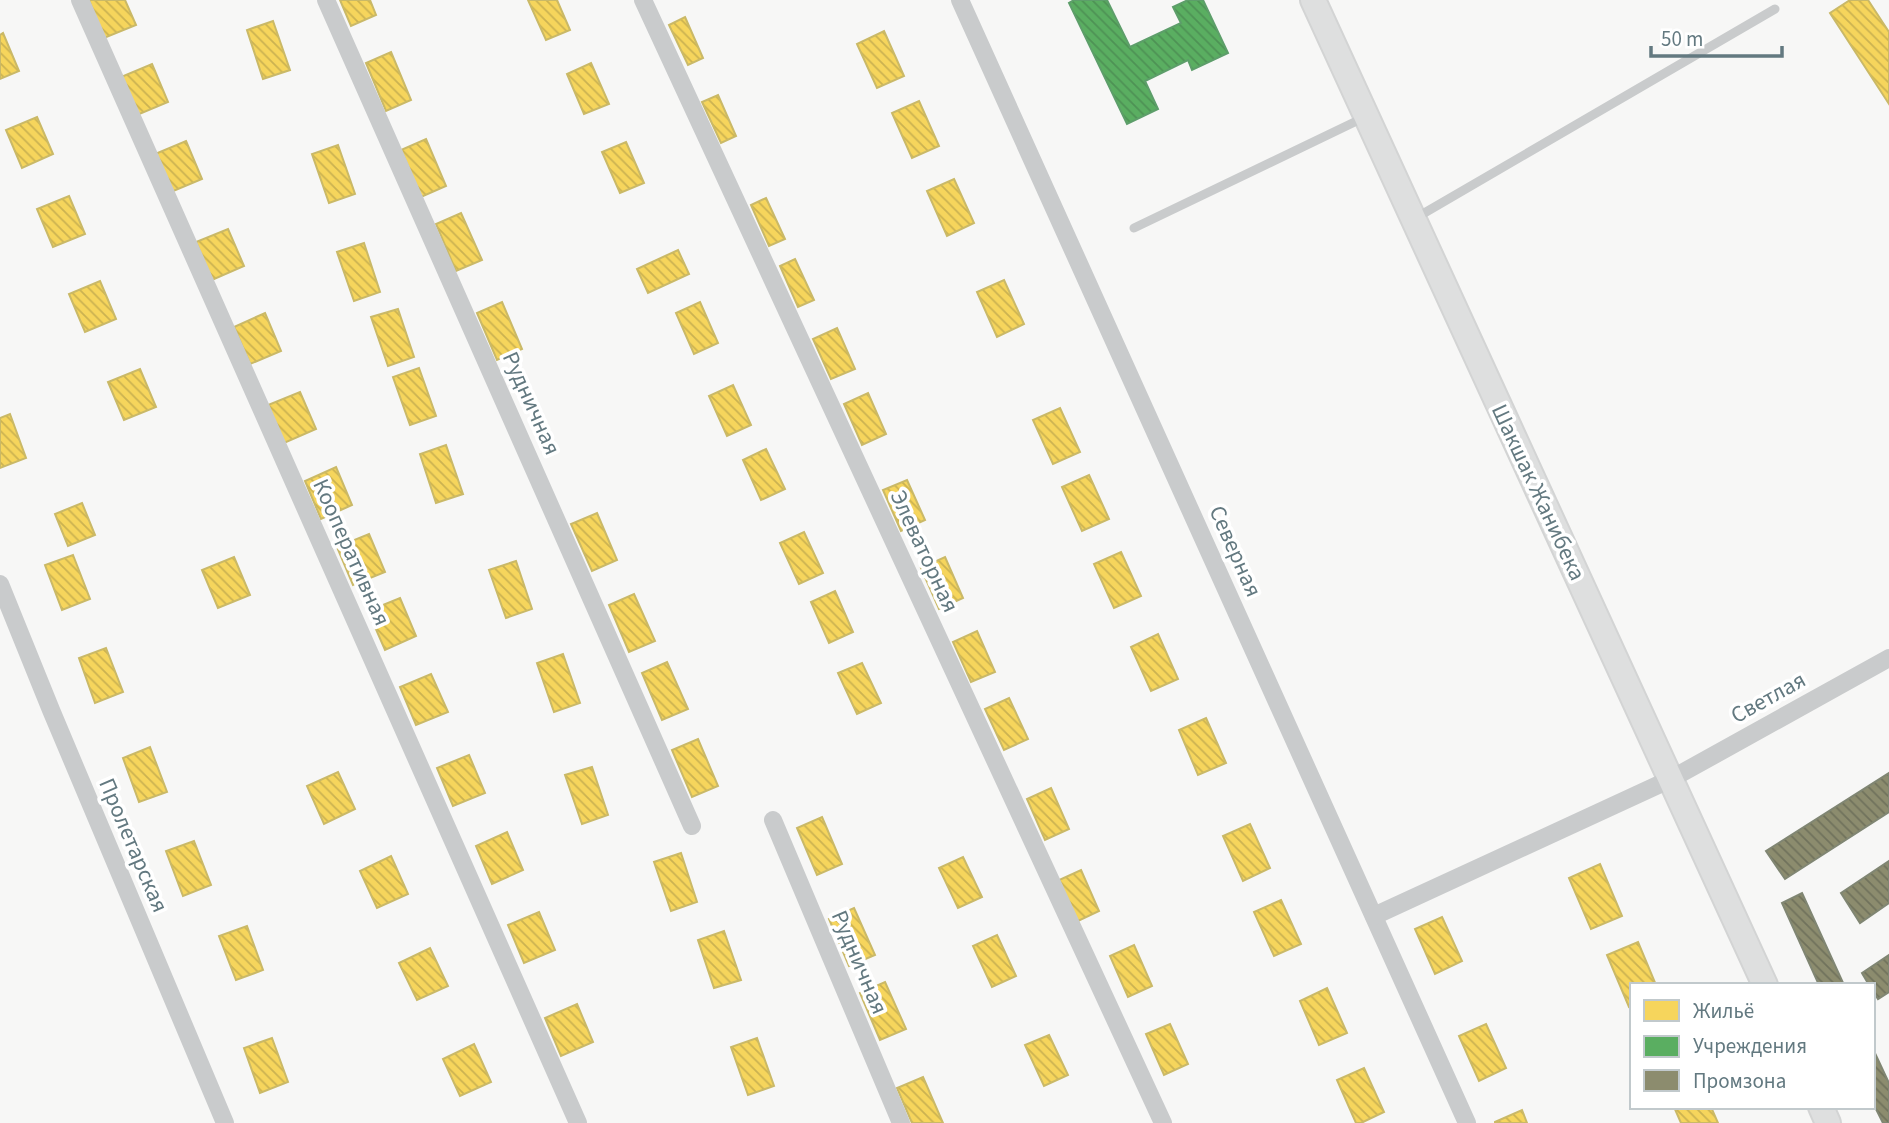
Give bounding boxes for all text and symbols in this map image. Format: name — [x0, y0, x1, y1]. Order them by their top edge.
scale bar — [1651, 14, 1782, 58]
text: 50 m — [1661, 24, 1703, 54]
street label: Рудничная — [494, 346, 569, 460]
street label: Шакшак Жанибека — [1483, 399, 1594, 586]
street label: Кооперативная — [304, 474, 399, 631]
street label: Элеваторная — [882, 485, 967, 618]
street label: Северная — [1201, 500, 1270, 602]
street label: Светлая — [1725, 663, 1812, 732]
street label: Пролетарская — [90, 773, 177, 917]
street label: Рудничная — [823, 905, 896, 1019]
legend — [1630, 983, 1875, 1109]
text: Жильё — [1693, 996, 1754, 1026]
text: Учреждения — [1693, 1031, 1807, 1061]
text: Промзона — [1693, 1066, 1786, 1096]

